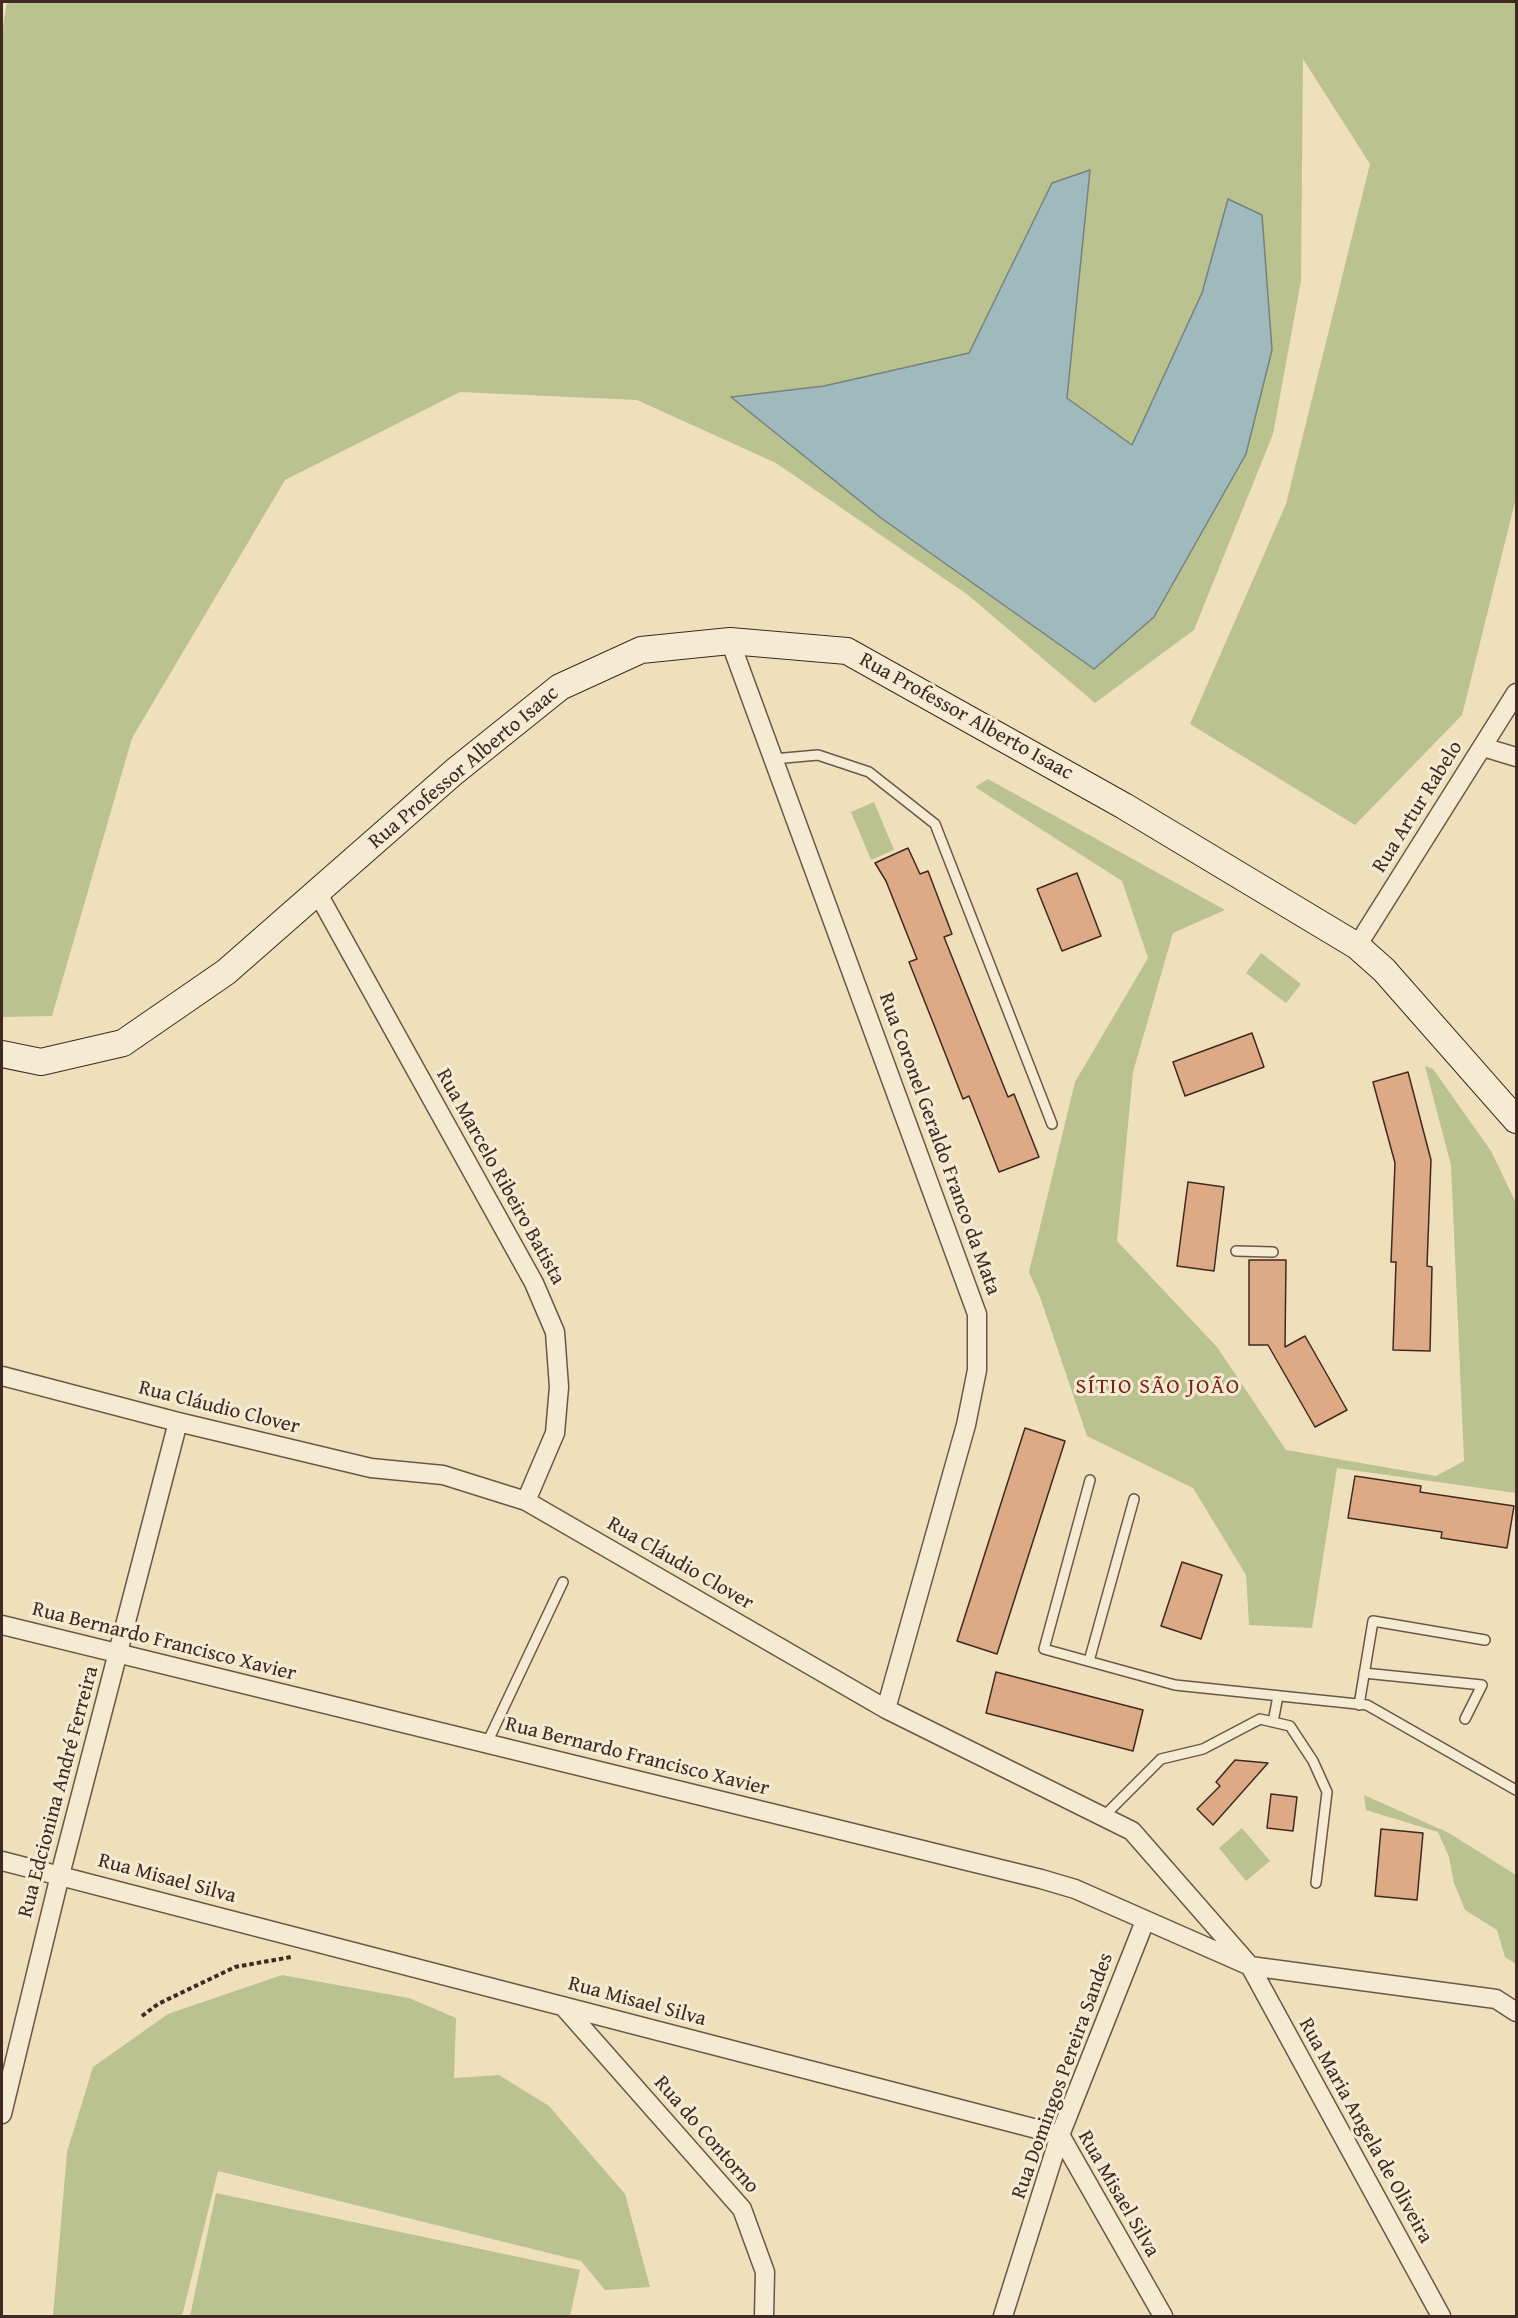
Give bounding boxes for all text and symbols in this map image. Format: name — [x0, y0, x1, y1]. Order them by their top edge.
street label: Rua Professor Alberto Isaac — [855, 648, 1077, 786]
street label: Rua Professor Alberto Isaac — [364, 681, 564, 855]
street label: Rua Artur Rabelo — [1367, 736, 1469, 878]
street label: Rua Coronel Geraldo Franco da Mata — [872, 989, 1006, 1299]
street label: Rua Marcelo Ribeiro Batista — [430, 1065, 570, 1289]
district label: SÍTIO SÃO JOÃO — [1075, 1374, 1241, 1400]
street label: Rua Cláudio Clover — [136, 1376, 302, 1440]
street label: Rua Cláudio Clover — [602, 1512, 758, 1616]
street label: Rua Bernardo Francisco Xavier — [29, 1597, 299, 1687]
street label: Rua Edcionina André Ferreira — [13, 1664, 105, 1920]
street label: Rua Bernardo Francisco Xavier — [502, 1712, 772, 1802]
street label: Rua Misael Silva — [95, 1848, 239, 1910]
street label: Rua Domingos Pereira Sandes — [1007, 1950, 1119, 2202]
street label: Rua Misael Silva — [565, 1971, 709, 2033]
street label: Rua Maria Angela de Oliveira — [1292, 2014, 1438, 2248]
street label: Rua do Contorno — [648, 2071, 764, 2199]
street label: Rua Misael Silva — [1072, 2126, 1164, 2262]

